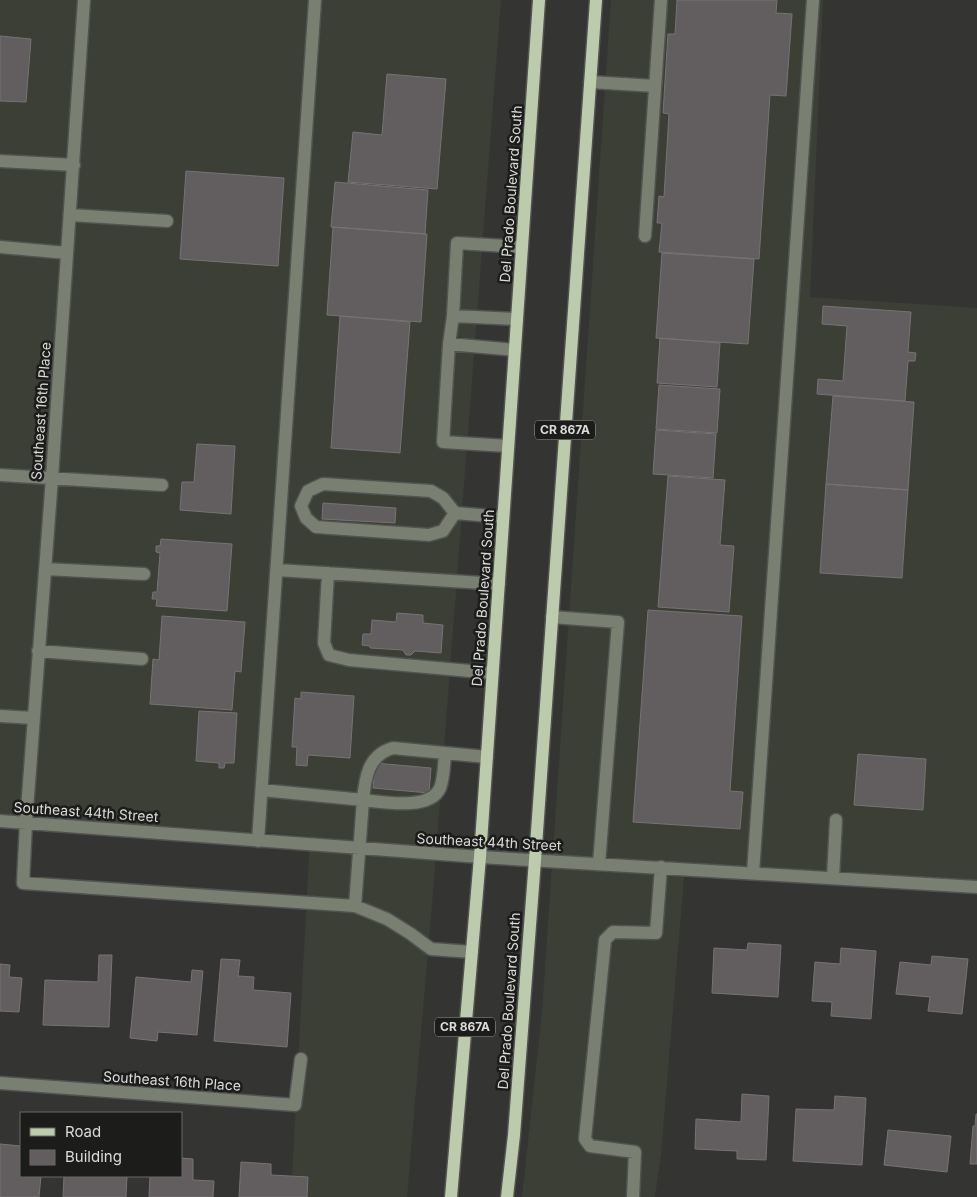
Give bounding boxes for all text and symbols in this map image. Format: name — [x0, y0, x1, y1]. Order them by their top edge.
street label: Del Prado Boulevard South — [496, 105, 525, 283]
street label: Southeast 16th Place — [27, 341, 54, 480]
road number: CR 867A — [535, 420, 595, 440]
street label: Del Prado Boulevard South — [468, 509, 497, 687]
street label: Southeast 44th Street — [13, 798, 159, 825]
street label: Southeast 44th Street — [416, 829, 562, 854]
street label: Del Prado Boulevard South — [494, 912, 523, 1090]
road number: CR 867A — [435, 1018, 495, 1036]
street label: Southeast 16th Place — [103, 1067, 242, 1094]
legend — [20, 1112, 182, 1177]
text: Road — [65, 1122, 101, 1141]
text: Building — [65, 1147, 122, 1166]

